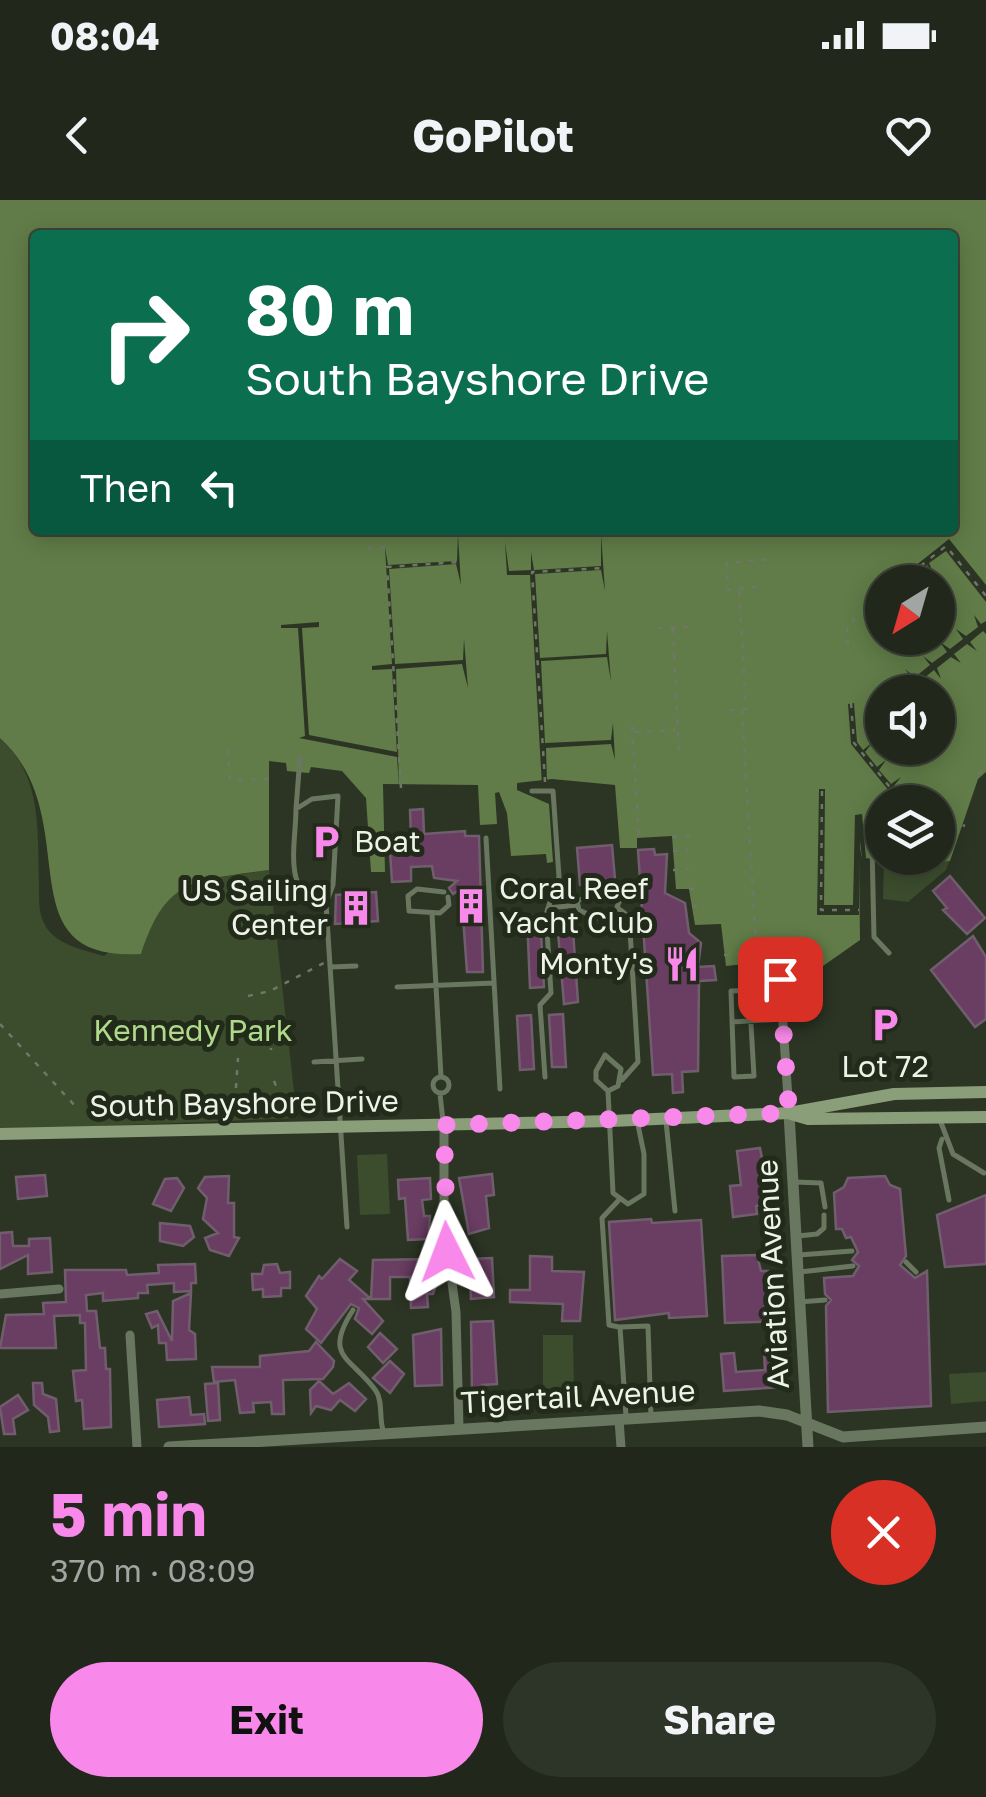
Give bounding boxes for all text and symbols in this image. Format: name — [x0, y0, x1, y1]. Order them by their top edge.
text: 08:04 — [50, 13, 160, 58]
icon: back — [50, 108, 105, 163]
text: GoPilot — [412, 108, 574, 162]
icon: heart — [881, 108, 936, 163]
text: 80 m — [245, 266, 414, 350]
icon: right — [80, 270, 210, 400]
text: South Bayshore Drive — [245, 351, 709, 405]
icon: left — [192, 460, 247, 515]
text: Then — [80, 465, 172, 510]
north arrow — [865, 565, 955, 655]
map controls — [865, 565, 955, 875]
button: sound — [865, 675, 955, 765]
button: layers — [865, 785, 955, 875]
parking icon: Boat — [307, 823, 345, 861]
place label: Boat — [354, 823, 421, 859]
place label: Coral Reef Yacht Club — [499, 870, 653, 940]
place label: US Sailing Center — [181, 872, 328, 942]
building icon: Coral Reef Yacht Club — [452, 887, 490, 925]
building icon: US Sailing Center — [337, 889, 375, 927]
pin — [738, 937, 823, 1022]
place label: Monty's — [539, 945, 654, 981]
restaurant icon: Monty's — [663, 945, 701, 983]
icon: arrive — [753, 952, 808, 1007]
parking icon: Lot 72 — [866, 1006, 904, 1044]
park label: Kennedy Park — [93, 1012, 293, 1048]
place label: Lot 72 — [841, 1048, 929, 1084]
street label: South Bayshore Drive — [89, 1082, 399, 1124]
street label: Aviation Avenue — [748, 1158, 796, 1390]
position arrow — [395, 1200, 499, 1304]
street label: Tigertail Avenue — [460, 1372, 696, 1420]
text: 5 min — [50, 1477, 207, 1549]
button: close — [831, 1480, 936, 1585]
text: 370 m · 08:09 — [50, 1551, 256, 1589]
button: Exit — [50, 1662, 483, 1777]
button: Share — [503, 1662, 936, 1777]

